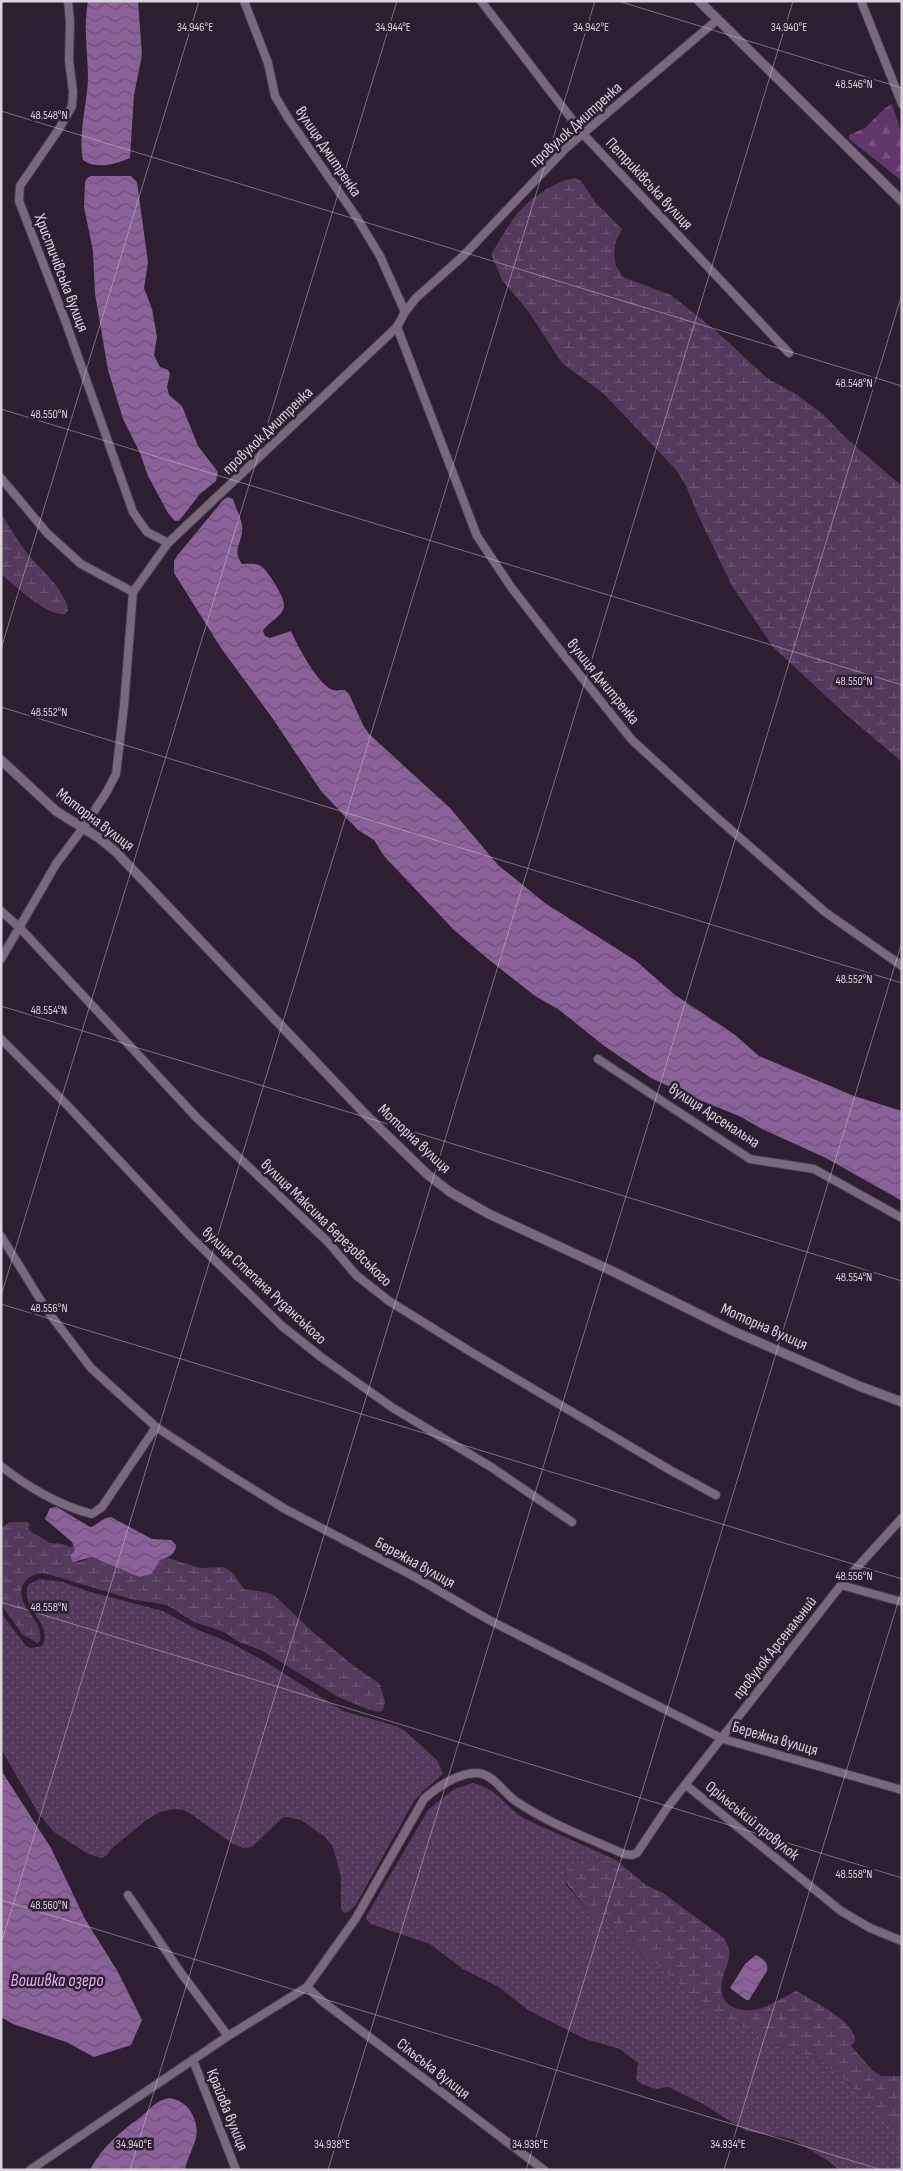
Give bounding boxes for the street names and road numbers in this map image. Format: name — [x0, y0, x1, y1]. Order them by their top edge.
street label: провулок Дмитренка — [526, 78, 626, 172]
street label: вулиця Дмитренка — [291, 103, 365, 201]
street label: Петриківська вулиця — [601, 134, 697, 234]
street label: Христичівська вулиця — [29, 210, 92, 335]
street label: провулок Дмитренка — [219, 383, 317, 479]
street label: вулиця Дмитренка — [563, 635, 643, 729]
street label: Моторна вулиця — [52, 784, 138, 856]
street label: вулиця Арсенальна — [665, 1080, 763, 1152]
street label: Моторна вулиця — [373, 1100, 455, 1178]
street label: вулиця Максима Березовського — [256, 1155, 396, 1291]
street label: вулиця Степана Руданського — [198, 1223, 330, 1349]
street label: Моторна вулиця — [718, 1299, 810, 1355]
street label: Бережна вулиця — [372, 1533, 458, 1593]
street label: провулок Арсенальний — [729, 1593, 821, 1703]
street label: Бережна вулиця — [730, 1718, 820, 1760]
street label: Орільський провулок — [701, 1777, 803, 1865]
street label: Сільська вулиця — [393, 2034, 473, 2104]
street label: Крайова вулиця — [202, 2066, 252, 2154]

